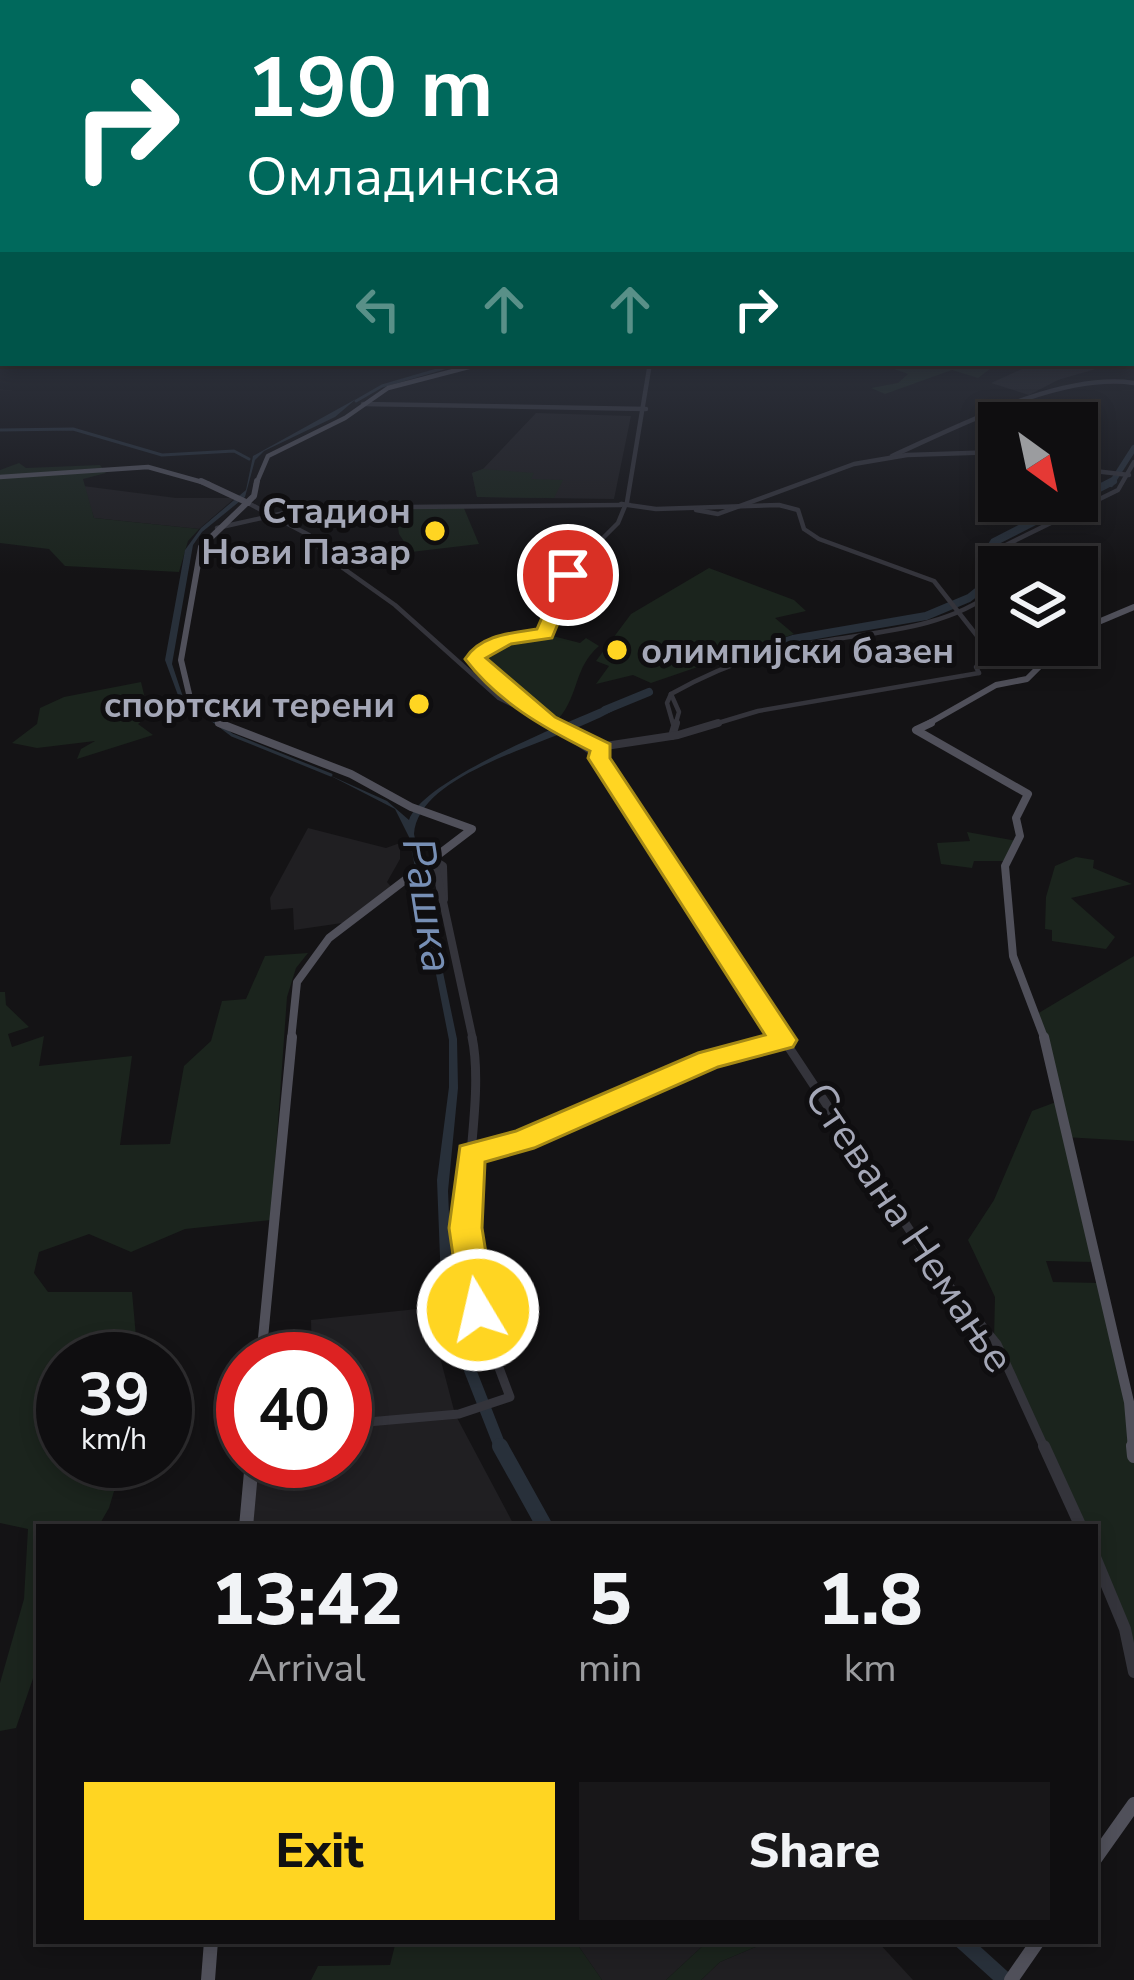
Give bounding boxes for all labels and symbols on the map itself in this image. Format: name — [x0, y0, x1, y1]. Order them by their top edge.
north arrow — [978, 402, 1098, 522]
place label: Стадион Нови Пазар — [201, 487, 411, 577]
marker: Стадион Нови Пазар — [422, 518, 448, 544]
pin — [517, 524, 619, 626]
place label: олимпијски базен — [641, 627, 954, 676]
marker: олимпијски базен — [604, 637, 630, 663]
place label: спортски терени — [104, 681, 395, 730]
marker: спортски терени — [406, 691, 432, 717]
water label: Рашка — [387, 833, 468, 977]
street label: Стевана Немање — [791, 1072, 1027, 1384]
position arrow — [415, 1247, 541, 1373]
speed limit sign: 40 — [216, 1332, 372, 1488]

